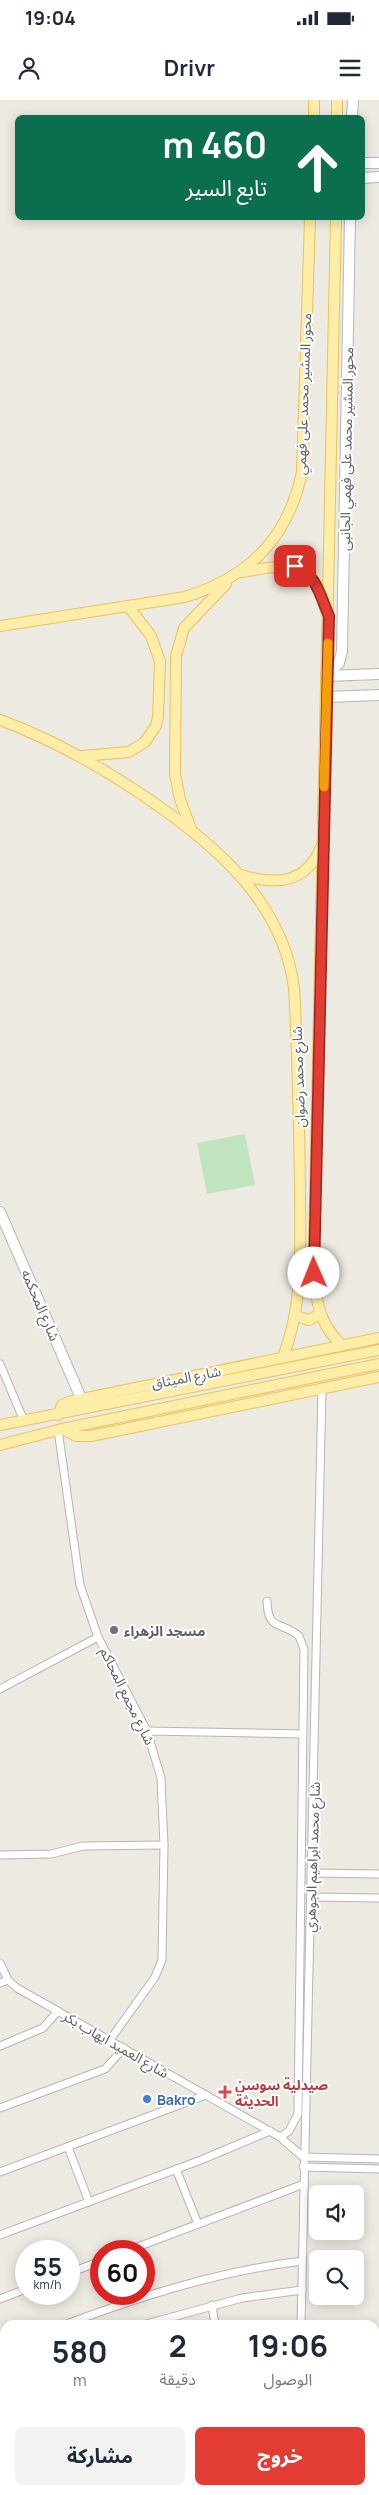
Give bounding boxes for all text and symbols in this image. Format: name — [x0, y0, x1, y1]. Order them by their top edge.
text: 19:04 — [25, 5, 76, 31]
text: Drivr — [164, 53, 215, 83]
icon: person — [15, 54, 43, 82]
icon: menu — [336, 54, 364, 82]
text: 460 m — [162, 121, 267, 169]
icon: ahead — [285, 135, 350, 200]
text: تابع السير — [185, 173, 267, 203]
street label: محور المشير محمد على فهمي — [291, 313, 318, 475]
street label: محور المشير محمد على فهمي الجانبى — [335, 347, 360, 551]
pin — [274, 545, 316, 587]
icon: arrive — [281, 552, 309, 580]
street label: شارع محمد رضوان — [287, 1026, 311, 1128]
position arrow — [287, 1246, 339, 1298]
street label: شارع المحكمه — [16, 1266, 65, 1345]
street label: شارع الميثاق — [150, 1361, 223, 1395]
place label: مسجد الزهراء — [124, 1621, 205, 1640]
marker: مسجد الزهراء — [108, 1624, 120, 1636]
street label: شارع مجمع المحاكم — [94, 1644, 160, 1749]
street label: شارع محمد ابراهيم الجوهري — [300, 1781, 326, 1933]
street label: شارع العميد ايهاب بكر — [58, 2005, 173, 2084]
place label: صيدلية سوسن الحديثة — [235, 2075, 328, 2110]
marker: صيدلية سوسن الحديثة — [219, 2086, 231, 2098]
place label: Bakro — [157, 2090, 196, 2109]
marker: Bakro — [141, 2093, 153, 2105]
map controls — [309, 2185, 364, 2305]
button: sound — [309, 2185, 364, 2240]
speed limit sign: 60 — [90, 2240, 155, 2305]
text: 55 — [33, 2249, 62, 2284]
button: search — [309, 2250, 364, 2305]
text: km/h — [34, 2276, 61, 2293]
text: 2 — [169, 2325, 187, 2366]
text: 19:06 — [248, 2325, 328, 2366]
text: 580 — [52, 2331, 108, 2372]
text: دقيقة — [159, 2368, 196, 2390]
text: الوصول — [264, 2368, 312, 2390]
text: m — [73, 2369, 87, 2391]
button: مشاركة — [15, 2427, 185, 2485]
button: خروج — [195, 2427, 365, 2485]

